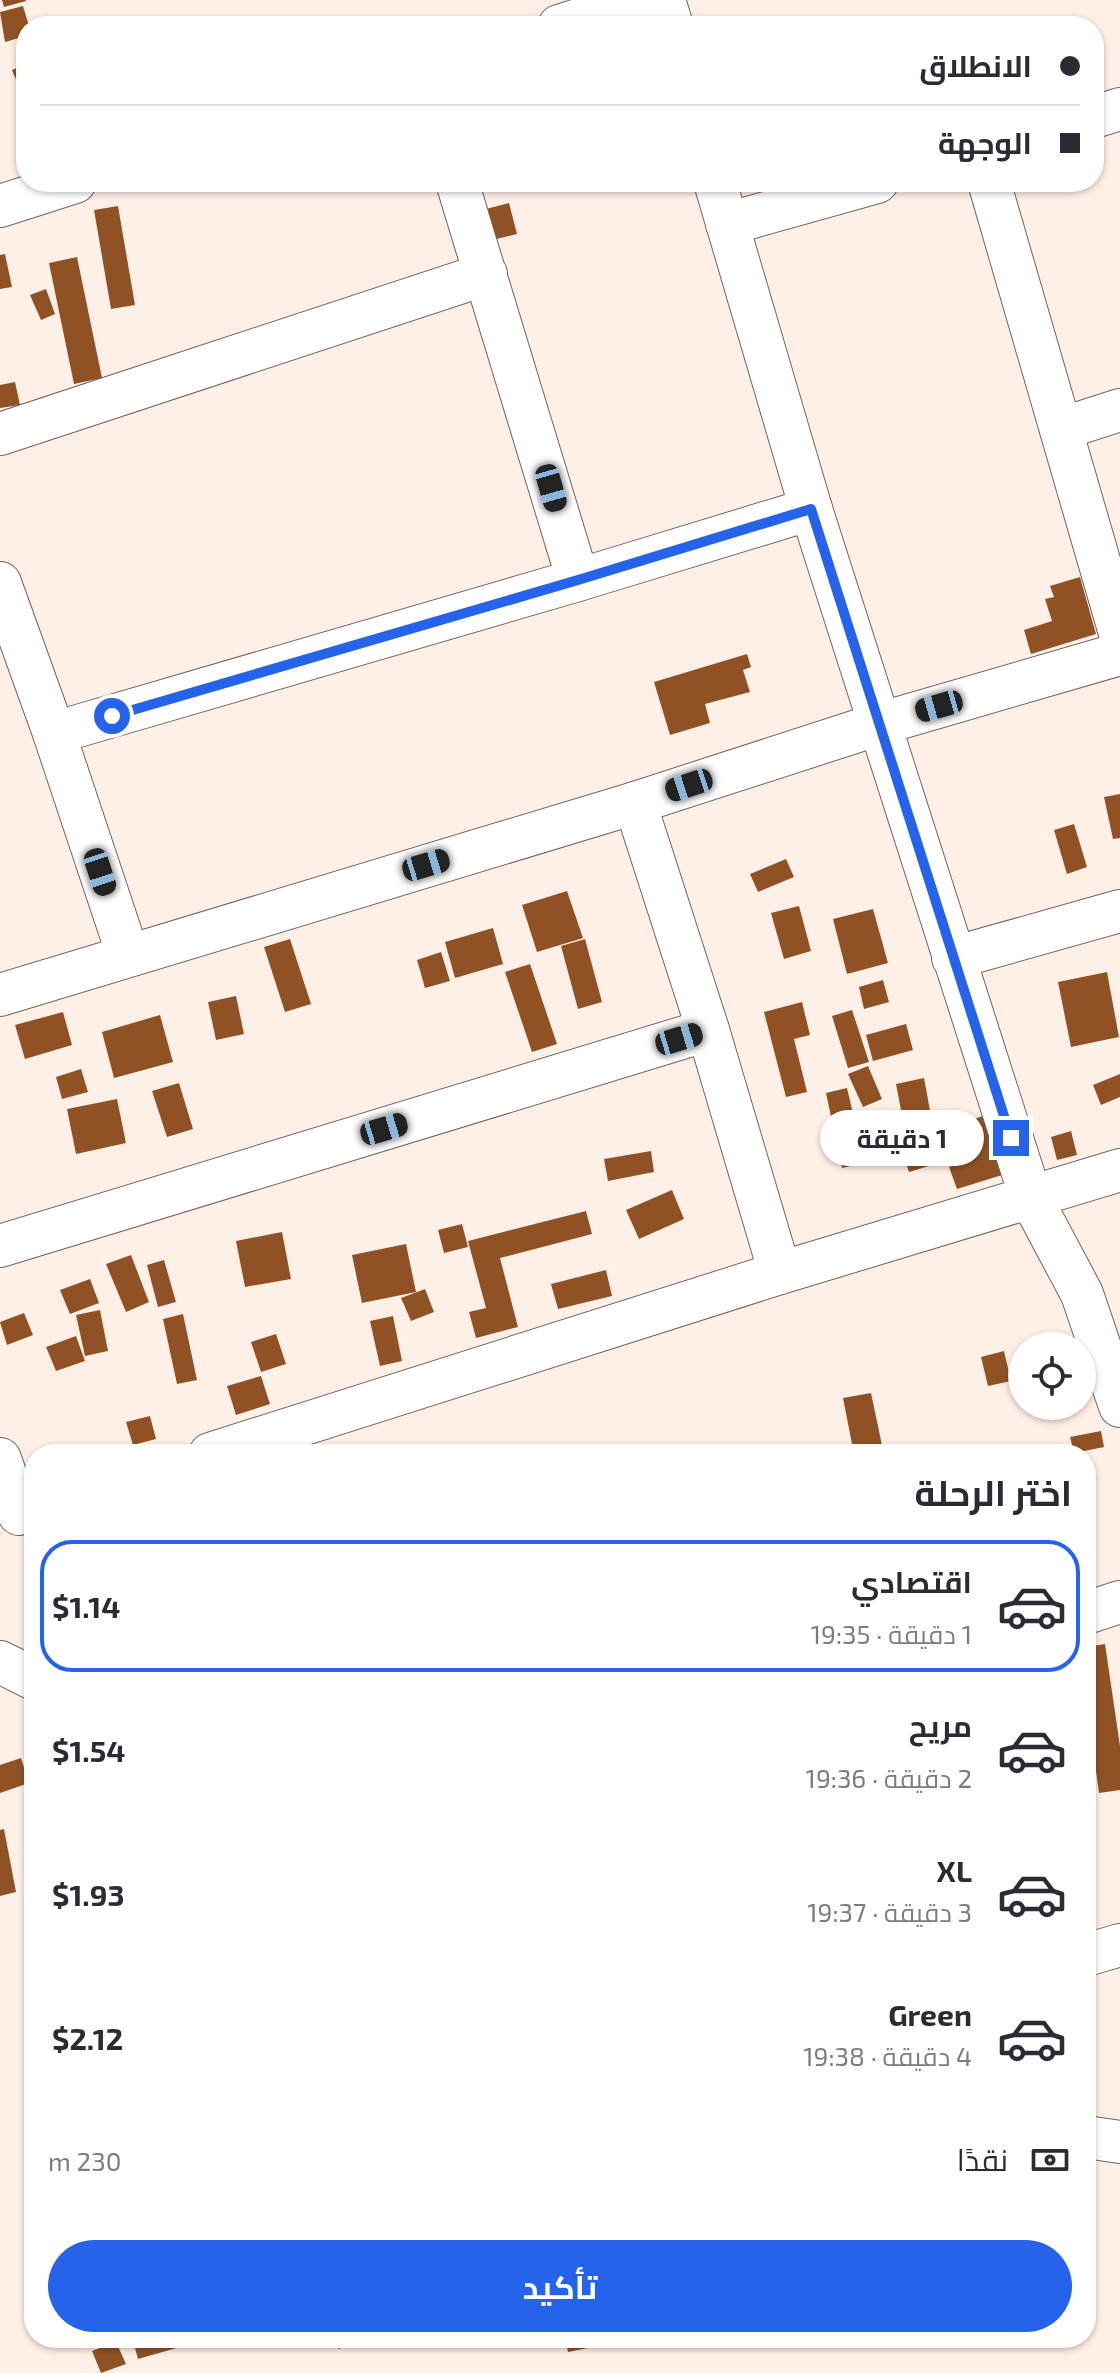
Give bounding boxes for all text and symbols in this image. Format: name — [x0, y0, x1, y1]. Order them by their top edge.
text: الانطلاق — [919, 47, 1032, 83]
text: الوجهة — [938, 124, 1032, 160]
car — [533, 462, 569, 514]
car — [913, 688, 965, 724]
route start — [94, 698, 130, 734]
car — [662, 766, 716, 804]
car — [81, 845, 119, 899]
car — [400, 847, 452, 883]
car — [653, 1021, 705, 1057]
callout: 1 دقيقة — [819, 1110, 983, 1166]
car — [358, 1111, 410, 1147]
route end — [993, 1120, 1029, 1156]
text: 1 دقيقة — [857, 1122, 947, 1153]
map controls — [1008, 1332, 1096, 1420]
button: locate — [1008, 1332, 1096, 1420]
text: اختر الرحلة — [915, 1470, 1072, 1513]
text: اقتصادي — [851, 1563, 972, 1599]
icon: car — [996, 1570, 1068, 1642]
text: $1.14 — [52, 1588, 120, 1624]
text: 1 دقيقة · 19:35 — [811, 1618, 972, 1649]
text: مريح — [909, 1707, 972, 1743]
icon: car — [996, 1714, 1068, 1786]
text: $1.54 — [52, 1732, 125, 1768]
text: 2 دقيقة · 19:36 — [806, 1762, 972, 1793]
text: XL — [937, 1852, 972, 1888]
icon: car — [996, 1858, 1068, 1930]
text: $1.93 — [52, 1876, 124, 1912]
text: 3 دقيقة · 19:37 — [807, 1896, 972, 1927]
text: Green — [888, 1996, 972, 2032]
icon: car — [996, 2002, 1068, 2074]
text: $2.12 — [52, 2020, 123, 2056]
text: 4 دقيقة · 19:38 — [803, 2040, 972, 2071]
icon: cash — [1028, 2138, 1072, 2182]
text: نقدًا — [957, 2141, 1008, 2177]
text: 230 m — [48, 2145, 121, 2176]
button: تأكيد — [48, 2240, 1072, 2332]

